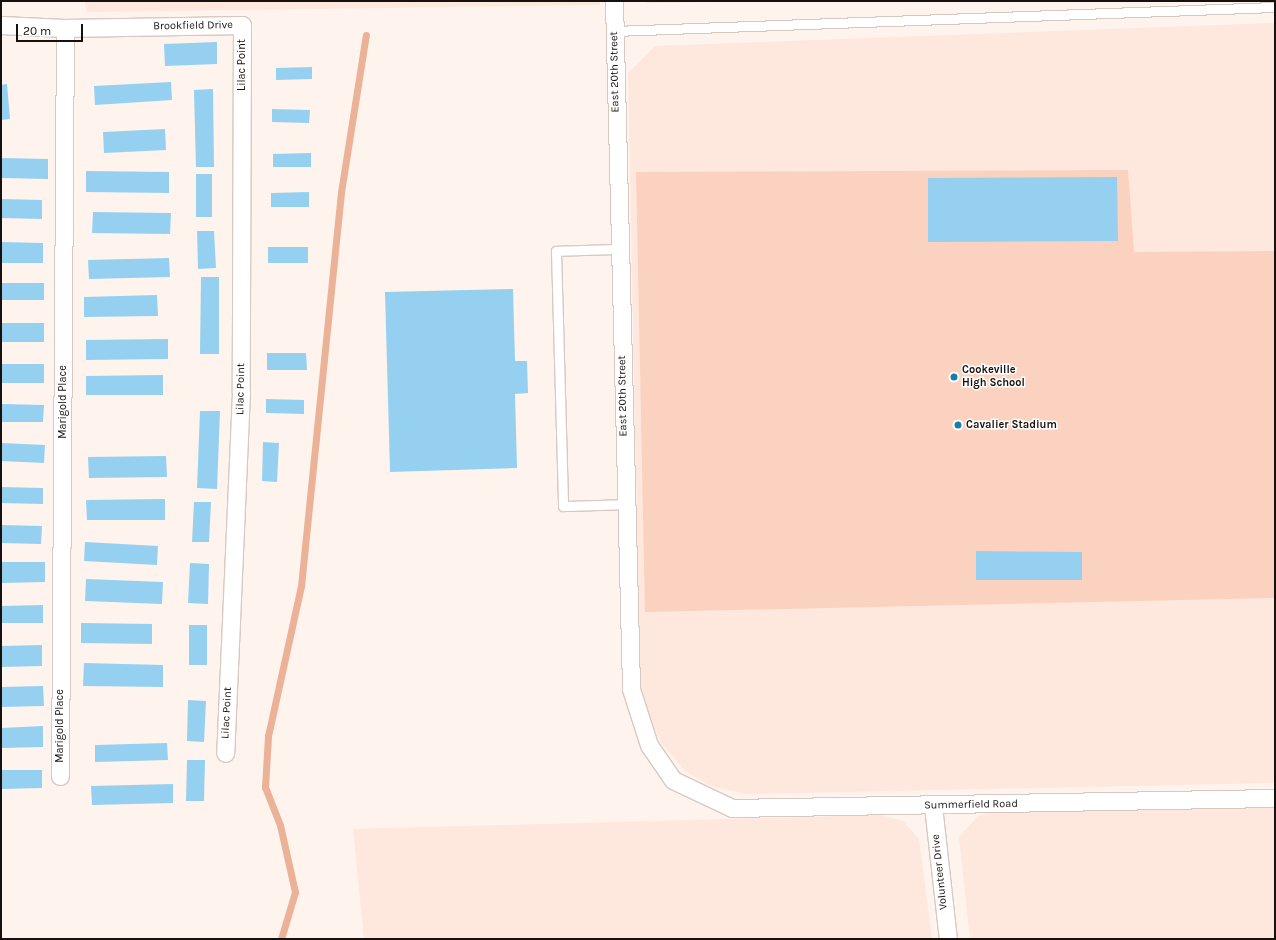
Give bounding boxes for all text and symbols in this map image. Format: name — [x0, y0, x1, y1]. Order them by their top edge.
scale bar — [18, 16, 85, 42]
street label: Brookfield Drive — [153, 19, 233, 33]
text: 20 m — [23, 24, 51, 38]
street label: East 20th Street — [608, 31, 622, 113]
street label: Lilac Point — [235, 39, 249, 91]
street label: East 20th Street — [616, 355, 630, 437]
street label: Lilac Point — [234, 363, 248, 415]
place label: Cookeville High School — [962, 364, 1025, 390]
street label: Marigold Place — [56, 365, 70, 439]
marker: Cookeville High School — [949, 372, 959, 382]
place label: Cavalier Stadium — [966, 418, 1057, 432]
marker: Cavalier Stadium — [953, 420, 963, 430]
street label: Lilac Point — [219, 687, 235, 739]
street label: Marigold Place — [53, 689, 67, 763]
street label: Summerfield Road — [924, 798, 1018, 812]
street label: Volunteer Drive — [929, 834, 951, 910]

